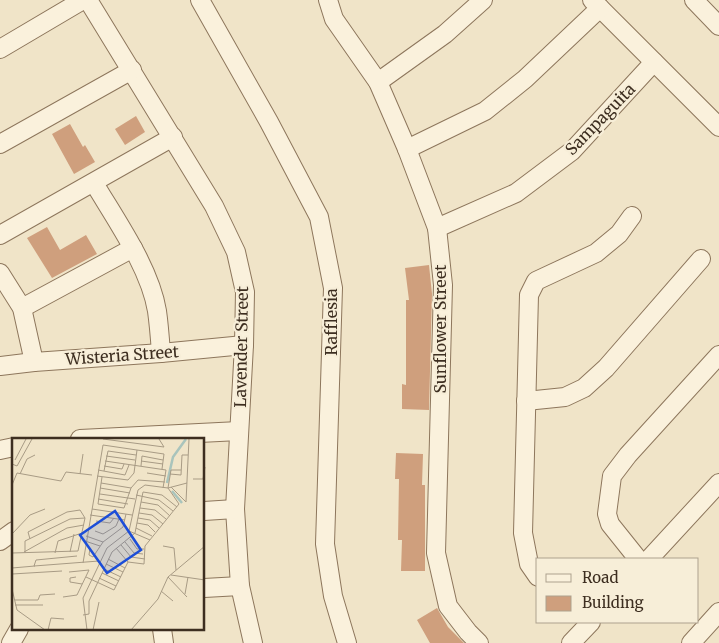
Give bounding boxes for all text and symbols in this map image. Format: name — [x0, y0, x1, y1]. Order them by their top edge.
street label: Sampaguita — [561, 79, 639, 159]
street label: Sunflower Street — [430, 264, 450, 394]
street label: Lavender Street — [230, 285, 252, 408]
street label: Rafflesia — [321, 288, 341, 356]
street label: Wisteria Street — [64, 341, 180, 369]
inset map — [12, 438, 205, 630]
legend — [536, 558, 699, 623]
text: Road — [582, 568, 618, 587]
text: Building — [582, 593, 644, 612]

